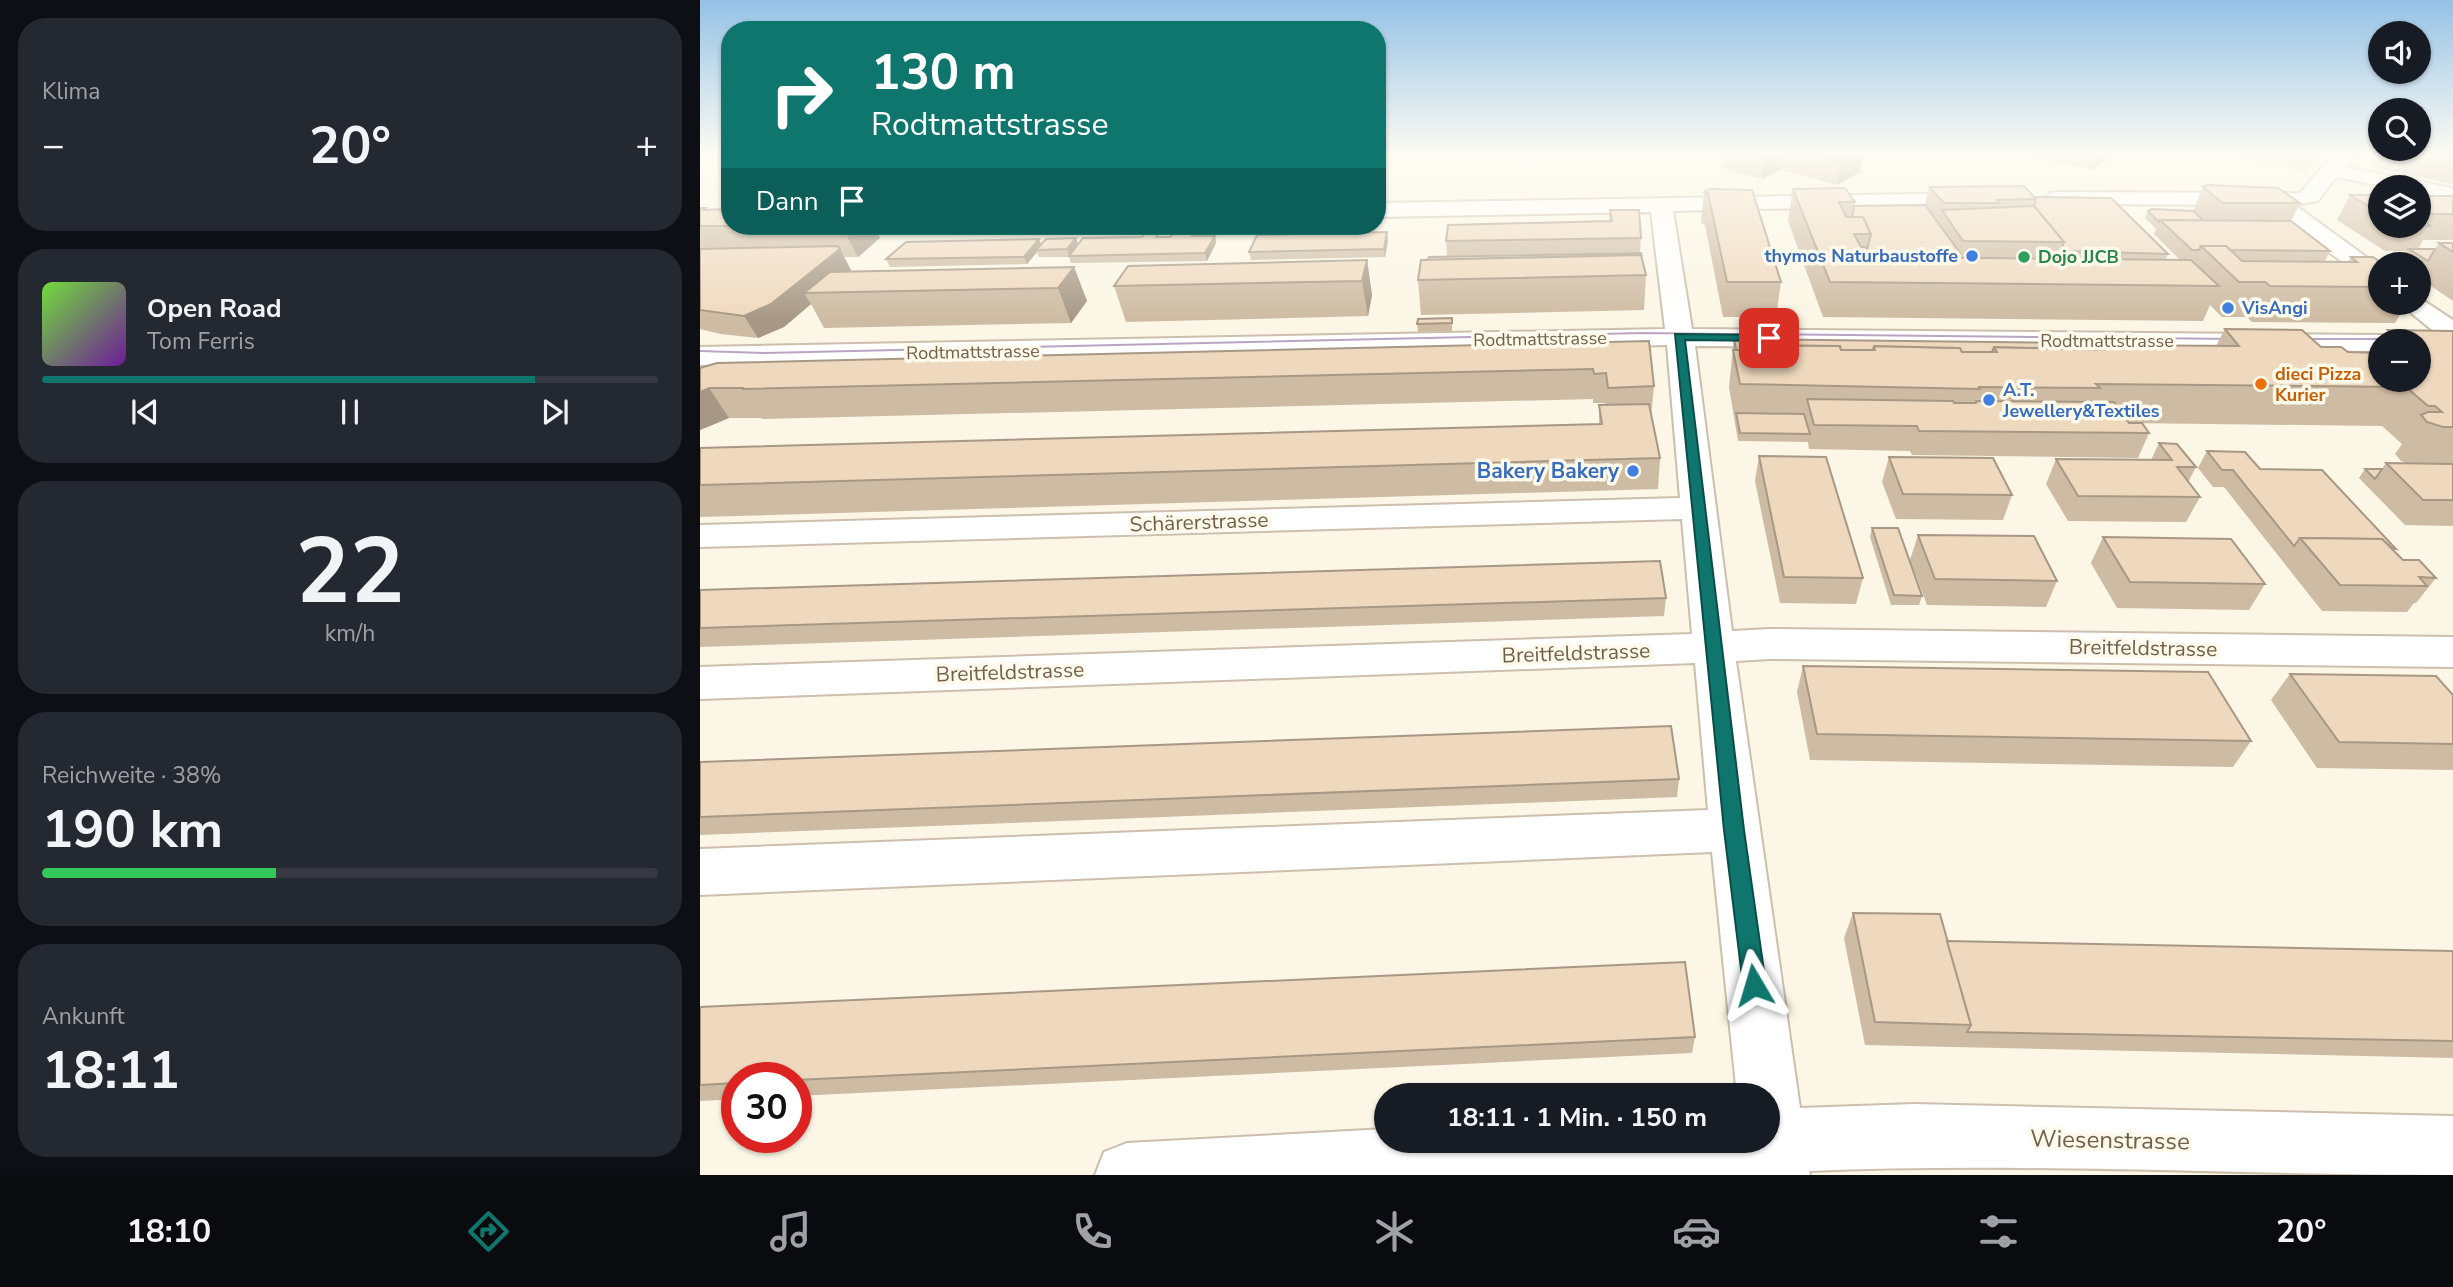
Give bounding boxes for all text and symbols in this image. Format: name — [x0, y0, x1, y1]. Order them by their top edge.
map controls — [2368, 21, 2431, 392]
button: sound — [2368, 21, 2431, 84]
text: 130 m — [871, 39, 1015, 106]
icon: right — [756, 49, 847, 140]
text: Klima — [42, 76, 100, 107]
button: search — [2368, 98, 2431, 161]
text: Rodtmattstrasse — [871, 103, 1109, 146]
text: 20° — [309, 110, 391, 181]
text: − — [42, 120, 65, 171]
text: + — [635, 120, 658, 171]
button: layers — [2368, 175, 2431, 238]
icon: arrive — [833, 182, 871, 220]
text: Dann — [756, 184, 819, 219]
place label: thymos Naturbaustoffe — [1765, 244, 1958, 268]
place label: Dojo JJCB — [2038, 245, 2119, 269]
marker: thymos Naturbaustoffe — [1964, 248, 1980, 264]
marker: Dojo JJCB — [2016, 249, 2032, 265]
button: + — [2368, 252, 2431, 315]
text: Open Road — [147, 291, 282, 326]
place label: VisAngi — [2241, 296, 2308, 320]
marker: VisAngi — [2220, 300, 2236, 316]
pin — [1739, 308, 1799, 368]
icon: arrive — [1750, 319, 1788, 357]
text: Tom Ferris — [147, 326, 255, 357]
street label: Rodtmattstrasse — [1473, 326, 1607, 352]
street label: Rodtmattstrasse — [2040, 329, 2174, 353]
button: − — [2368, 329, 2431, 392]
street label: Rodtmattstrasse — [906, 339, 1040, 365]
place label: dieci Pizza Kurier — [2275, 362, 2361, 407]
marker: dieci Pizza Kurier — [2253, 376, 2269, 392]
place label: A.T. Jewellery&Textiles — [2002, 378, 2160, 423]
marker: A.T. Jewellery&Textiles — [1981, 392, 1997, 408]
icon: previous — [126, 393, 164, 431]
icon: pause — [331, 393, 369, 431]
icon: next — [536, 393, 574, 431]
place label: Bakery Bakery — [1477, 457, 1620, 485]
marker: Bakery Bakery — [1625, 463, 1641, 479]
street label: Schärerstrasse — [1129, 506, 1269, 538]
text: 22 — [295, 510, 405, 634]
text: km/h — [325, 618, 375, 649]
street label: Breitfeldstrasse — [2069, 633, 2217, 663]
street label: Breitfeldstrasse — [1501, 636, 1651, 670]
street label: Breitfeldstrasse — [935, 655, 1085, 689]
text: Reichweite · 38% — [42, 760, 221, 791]
text: 190 km — [42, 794, 223, 865]
position arrow — [1717, 948, 1791, 1022]
text: Ankunft — [42, 1001, 124, 1032]
text: 18:11 — [42, 1035, 180, 1106]
speed limit sign: 30 — [721, 1062, 812, 1153]
text: 18:11 · 1 Min. · 150 m — [1447, 1100, 1707, 1135]
street label: Wiesenstrasse — [2030, 1123, 2190, 1157]
icon: directions — [464, 1207, 513, 1256]
icon: music — [766, 1207, 815, 1256]
icon: phone — [1068, 1207, 1117, 1256]
icon: climate — [1370, 1207, 1419, 1256]
icon: car — [1672, 1207, 1721, 1256]
icon: filters — [1974, 1207, 2023, 1256]
text: 18:10 — [126, 1210, 211, 1253]
text: 20° — [2276, 1210, 2326, 1253]

